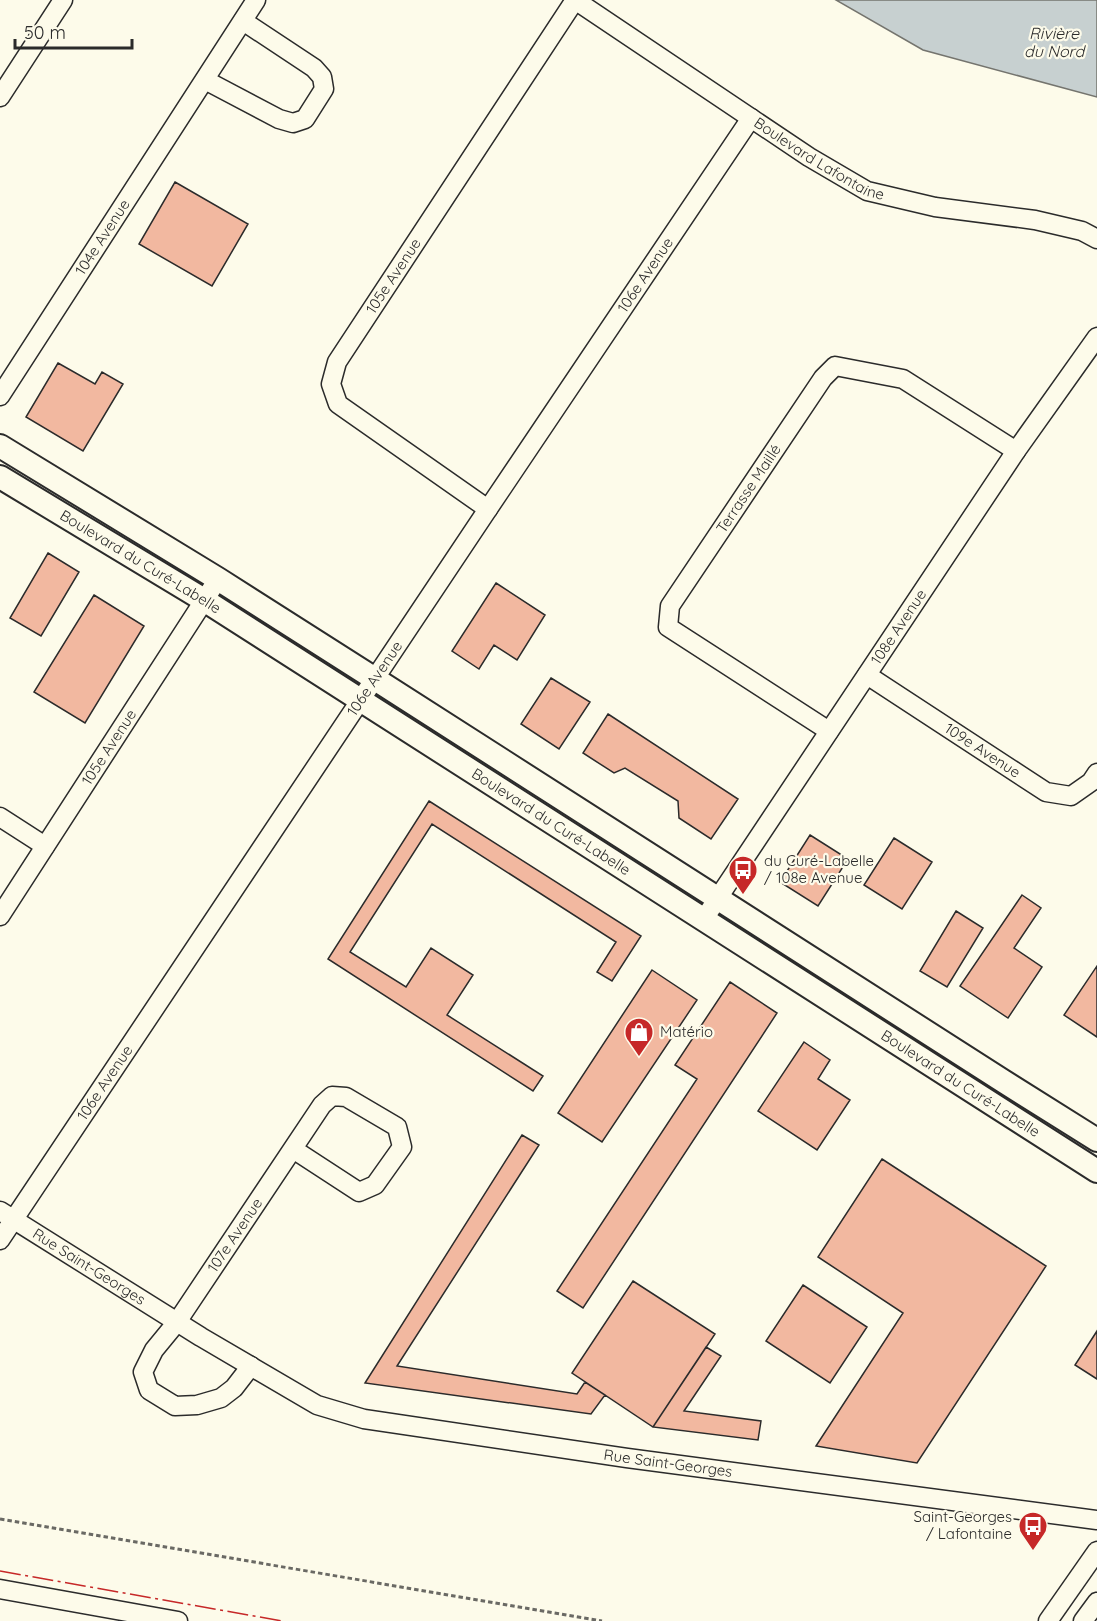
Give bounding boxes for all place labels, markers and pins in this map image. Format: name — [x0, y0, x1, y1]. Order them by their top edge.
place label: du Curé-Labelle / 108e Avenue — [764, 851, 874, 887]
bus stop icon: du Curé-Labelle / 108e Avenue — [727, 854, 759, 896]
shop icon: Matério — [623, 1016, 655, 1058]
place label: Matério — [660, 1022, 713, 1041]
place label: Saint-Georges / Lafontaine — [914, 1507, 1012, 1543]
bus stop icon: Saint-Georges / Lafontaine — [1017, 1510, 1049, 1552]

